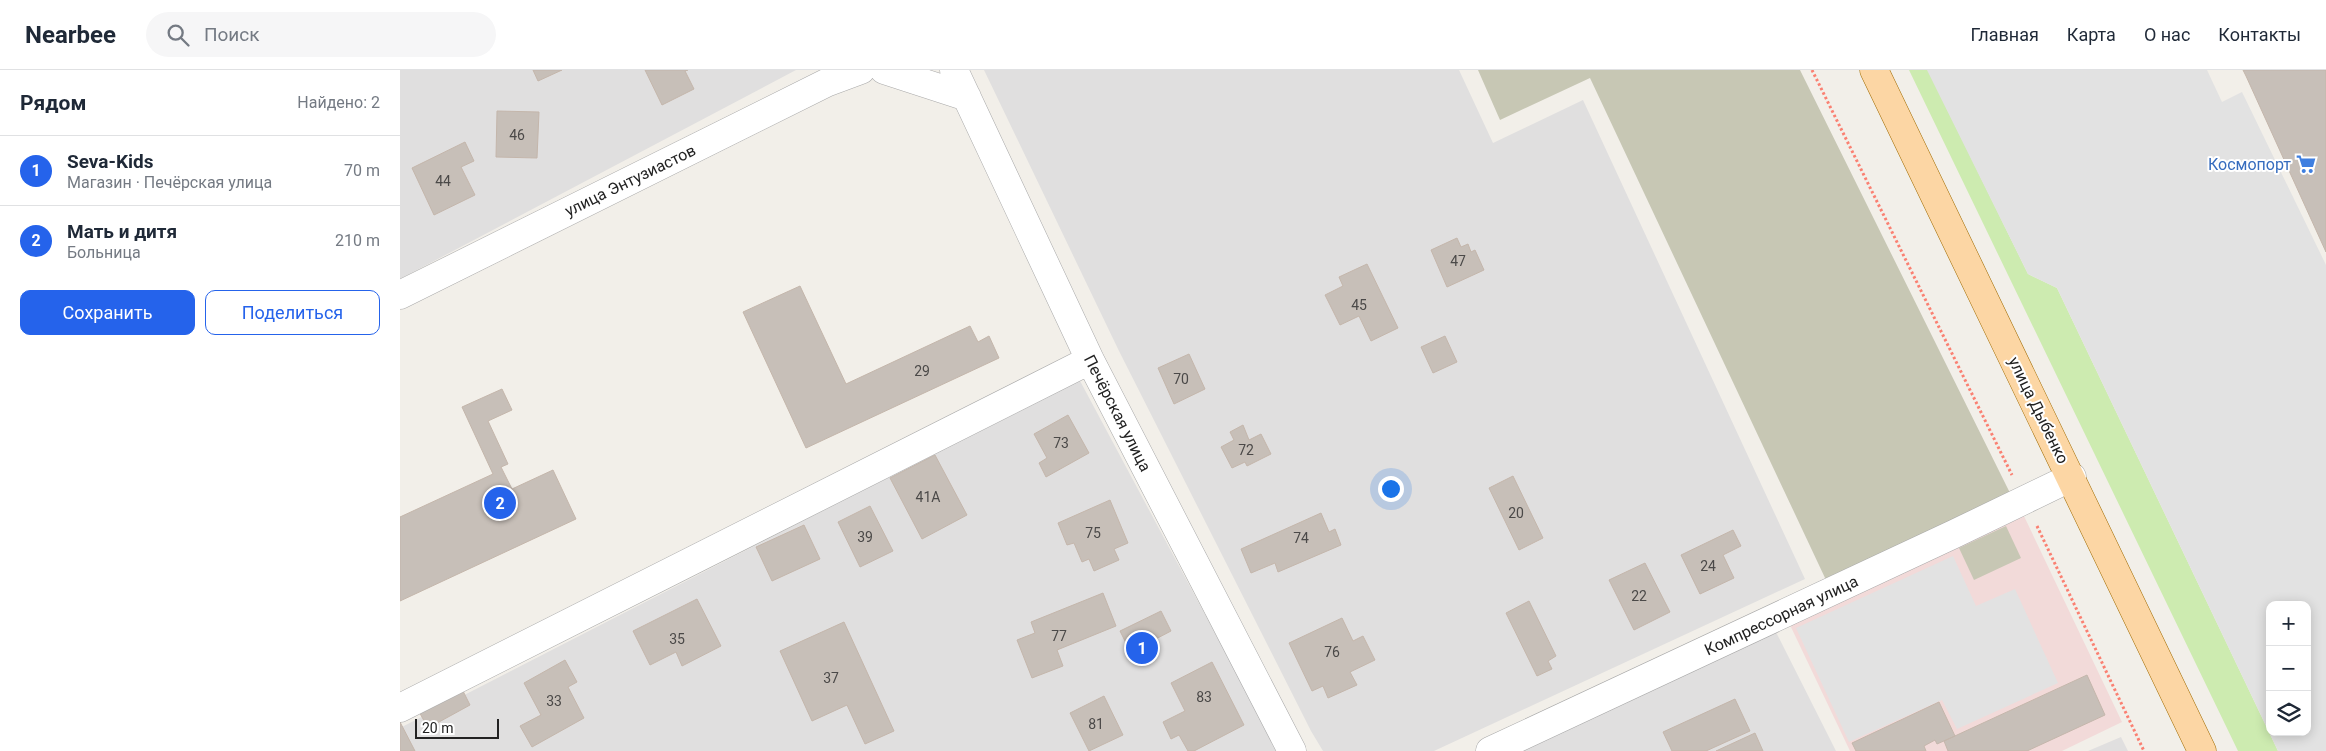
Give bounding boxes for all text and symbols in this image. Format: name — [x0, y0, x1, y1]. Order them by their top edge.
search box — [146, 12, 496, 57]
text: Nearbee — [25, 21, 116, 49]
icon: search — [164, 21, 192, 49]
text: Поиск — [204, 23, 260, 46]
text: Главная — [1970, 24, 2039, 45]
text: Карта — [2067, 24, 2116, 45]
text: О нас — [2144, 24, 2190, 45]
text: Контакты — [2218, 24, 2301, 45]
text: Рядом — [20, 91, 86, 115]
text: Найдено: 2 — [297, 93, 380, 112]
house number: 46 — [509, 127, 525, 143]
street label: улица Энтузиастов — [562, 140, 699, 220]
text: Seva-Kids — [67, 150, 154, 173]
supermarket icon: Космопорт — [2295, 153, 2317, 175]
place label: Космопорт — [2208, 155, 2291, 174]
text: 1 — [31, 161, 41, 180]
text: 70 m — [344, 161, 380, 180]
text: Магазин · Печёрская улица — [67, 173, 272, 192]
house number: 44 — [435, 173, 451, 189]
text: Мать и дитя — [67, 220, 177, 243]
text: 2 — [31, 231, 41, 250]
text: 210 m — [335, 231, 380, 250]
text: Больница — [67, 243, 141, 262]
house number: 47 — [1450, 253, 1466, 269]
button: Сохранить — [20, 290, 195, 335]
button: Поделиться — [205, 290, 380, 335]
house number: 45 — [1351, 297, 1367, 313]
street label: Печёрская улица — [1080, 352, 1155, 475]
street label: улица Дыбенко — [2004, 354, 2073, 467]
house number: 29 — [914, 363, 930, 379]
house number: 70 — [1173, 371, 1189, 387]
house number: 73 — [1053, 435, 1069, 451]
house number: 72 — [1238, 442, 1254, 458]
your location — [1378, 476, 1404, 502]
pin: 2 — [484, 484, 516, 522]
house number: 41А — [916, 489, 940, 505]
house number: 20 — [1508, 505, 1524, 521]
house number: 75 — [1085, 525, 1101, 541]
house number: 39 — [857, 529, 873, 545]
house number: 74 — [1293, 530, 1309, 546]
house number: 24 — [1700, 558, 1716, 574]
street label: Компрессорная улица — [1701, 572, 1861, 659]
house number: 22 — [1631, 588, 1647, 604]
map controls — [2266, 601, 2311, 736]
button: + — [2266, 601, 2311, 646]
house number: 77 — [1051, 628, 1067, 644]
pin: 1 — [1126, 629, 1158, 667]
house number: 35 — [669, 631, 685, 647]
house number: 76 — [1324, 644, 1340, 660]
button: − — [2266, 646, 2311, 691]
house number: 37 — [823, 670, 839, 686]
house number: 83 — [1196, 689, 1212, 705]
button: layers — [2266, 691, 2311, 736]
house number: 33 — [546, 693, 562, 709]
scale bar — [415, 716, 499, 739]
house number: 81 — [1088, 716, 1104, 732]
text: 20 m — [422, 720, 454, 736]

